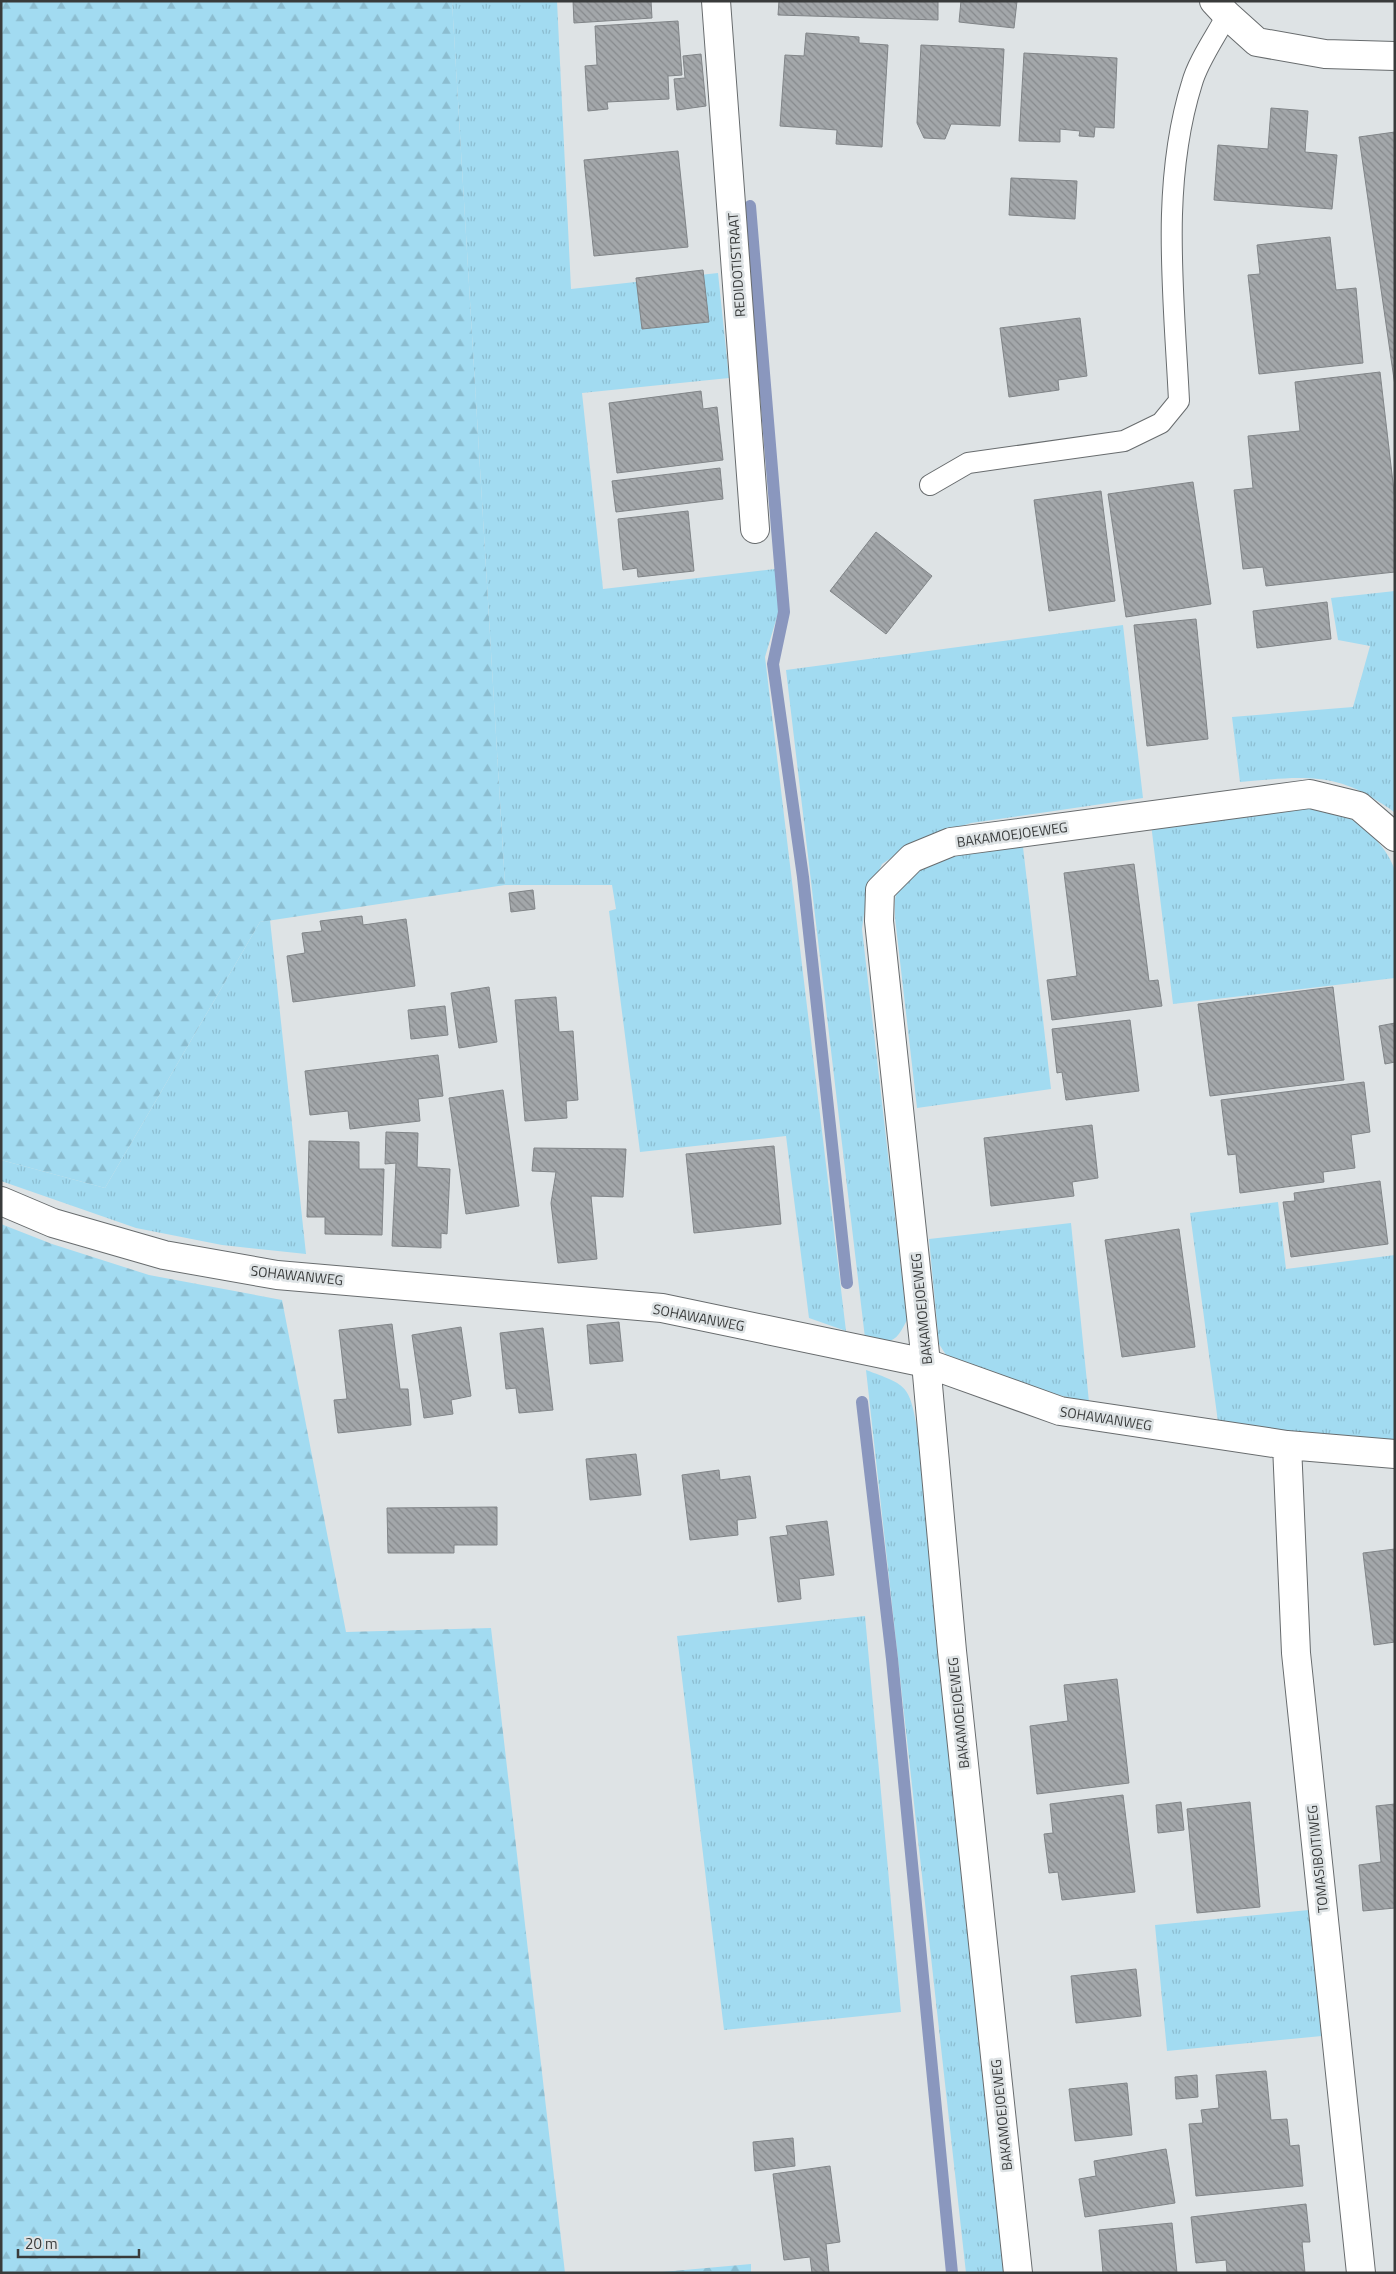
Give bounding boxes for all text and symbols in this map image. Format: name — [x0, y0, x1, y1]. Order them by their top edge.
street label: REDIDOTISTRAAT — [722, 212, 750, 318]
street label: BAKAMOEJOEWEG — [955, 816, 1069, 852]
street label: BAKAMOEJOEWEG — [905, 1252, 937, 1366]
street label: SOHAWANWEG — [250, 1260, 344, 1290]
street label: SOHAWANWEG — [651, 1298, 747, 1336]
street label: SOHAWANWEG — [1058, 1400, 1154, 1436]
street label: BAKAMOEJOEWEG — [942, 1656, 974, 1770]
street label: TOMASIBOITIWEG — [1301, 1804, 1333, 1914]
street label: BAKAMOEJOEWEG — [985, 2058, 1017, 2172]
scale bar — [18, 2226, 139, 2258]
text: 20 m — [25, 2232, 58, 2255]

